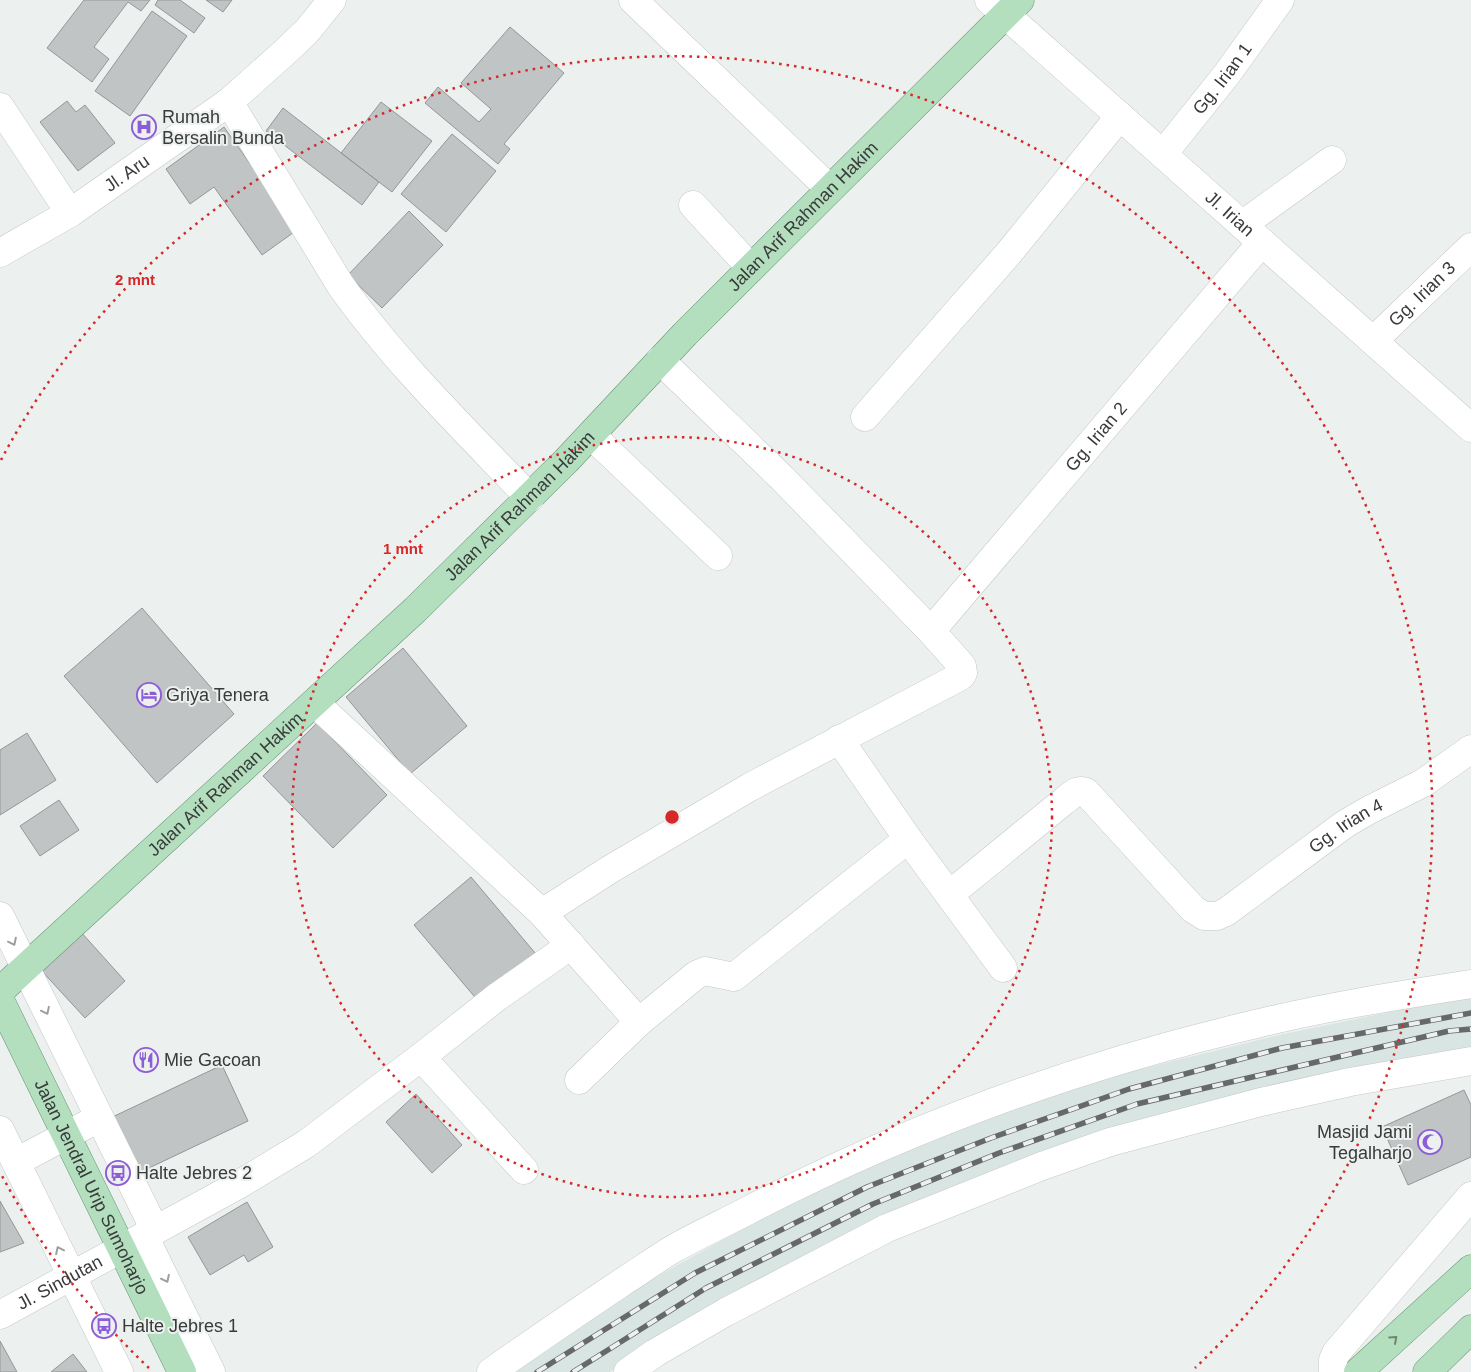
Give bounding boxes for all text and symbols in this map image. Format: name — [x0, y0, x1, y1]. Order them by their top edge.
street label: Gg. Irian 1 — [1189, 39, 1256, 118]
place label: Rumah Bersalin Bunda — [162, 107, 285, 148]
hospital icon: Rumah Bersalin Bunda — [131, 114, 157, 140]
street label: Jalan Arif Rahman Hakim — [724, 138, 882, 295]
street label: Jl. Aru — [101, 151, 153, 196]
street label: Jl. Irian — [1201, 187, 1258, 241]
street label: Gg. Irian 3 — [1385, 258, 1459, 330]
text: 2 mnt — [115, 271, 155, 288]
street label: Gg. Irian 2 — [1061, 398, 1131, 475]
street label: Jalan Arif Rahman Hakim — [441, 427, 599, 585]
text: 1 mnt — [383, 540, 423, 557]
hotel icon: Griya Tenera — [136, 682, 162, 708]
place label: Griya Tenera — [166, 685, 270, 705]
street label: Jalan Arif Rahman Hakim — [144, 708, 307, 860]
street label: Gg. Irian 4 — [1305, 795, 1386, 857]
centre of rings — [663, 808, 681, 826]
one-way arrow — [6, 937, 17, 946]
one-way arrow — [40, 1006, 51, 1015]
restaurant icon: Mie Gacoan — [133, 1047, 159, 1073]
place label: Mie Gacoan — [164, 1050, 261, 1070]
street label: Jalan Jendral Urip Sumoharjo — [30, 1076, 153, 1298]
place label: Masjid Jami Tegalharjo — [1317, 1122, 1412, 1163]
mosque icon: Masjid Jami Tegalharjo — [1417, 1129, 1443, 1155]
bus stop icon: Halte Jebres 2 — [105, 1160, 131, 1186]
place label: Halte Jebres 2 — [136, 1163, 252, 1183]
one-way arrow — [55, 1246, 65, 1255]
street label: Jl. Sindutan — [14, 1251, 106, 1314]
one-way arrow — [159, 1274, 169, 1283]
bus stop icon: Halte Jebres 1 — [91, 1313, 117, 1339]
place label: Halte Jebres 1 — [122, 1316, 238, 1336]
one-way arrow — [1388, 1336, 1397, 1345]

